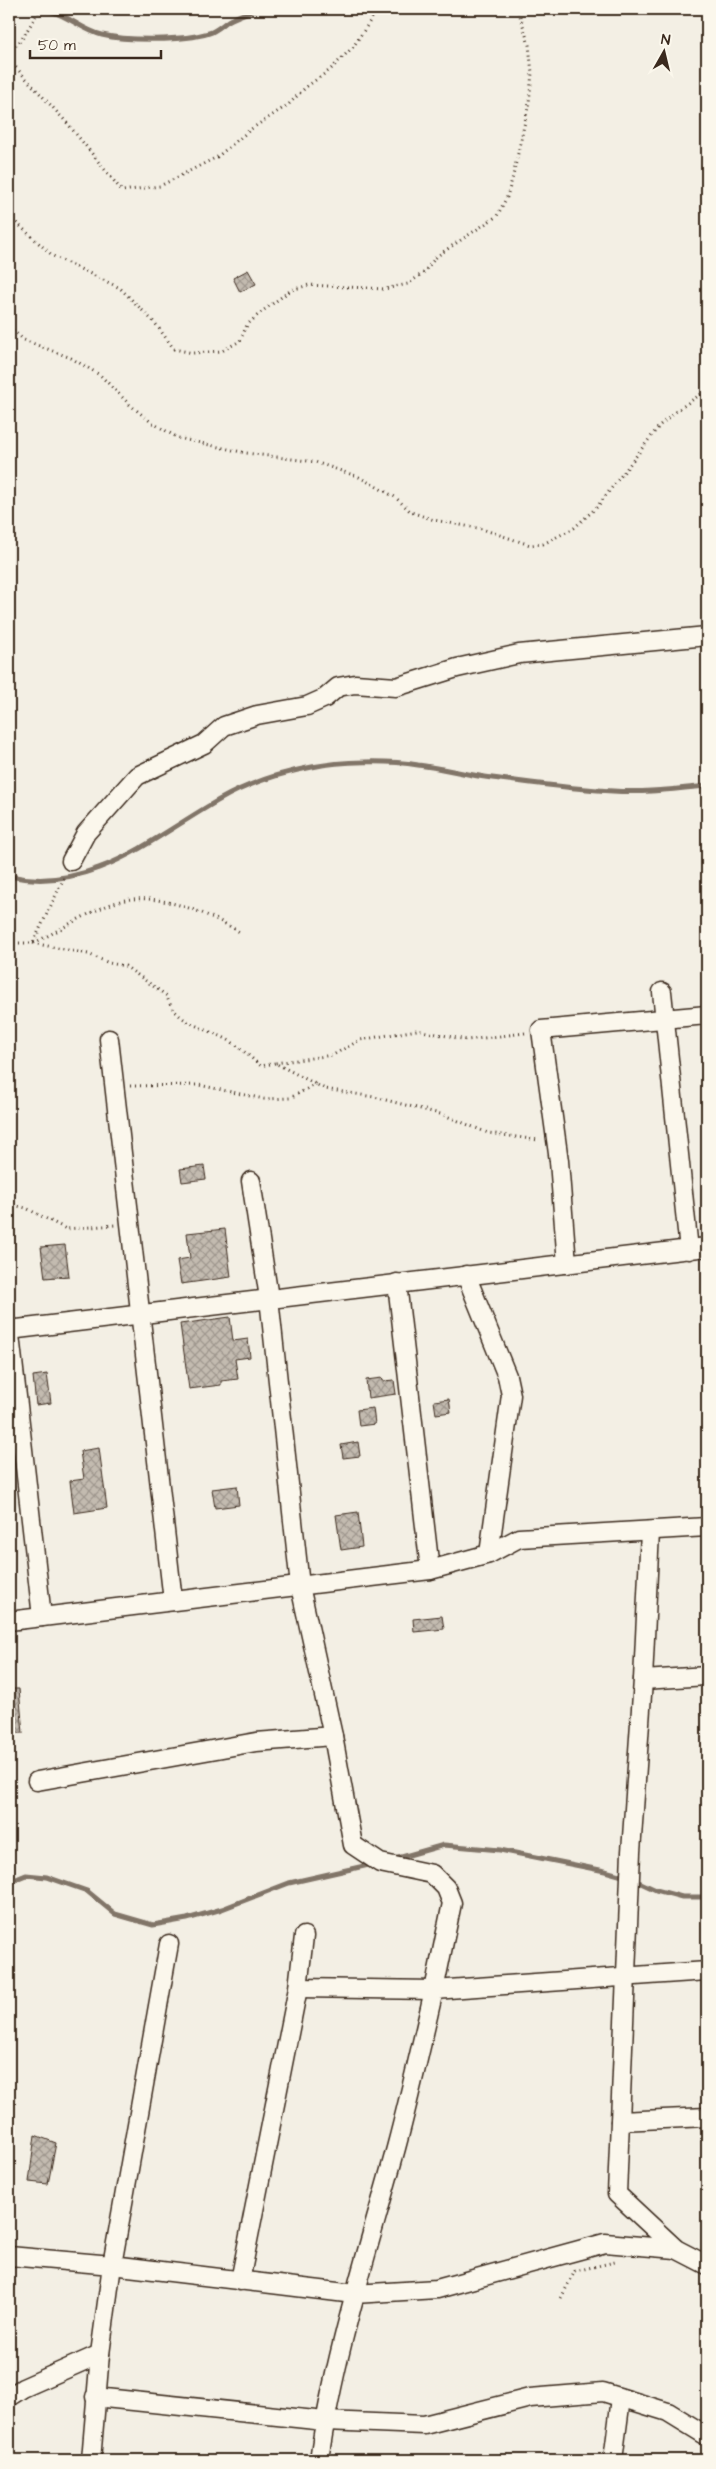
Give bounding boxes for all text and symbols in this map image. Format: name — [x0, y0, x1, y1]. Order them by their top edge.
scale bar — [30, 28, 161, 60]
north arrow — [638, 28, 688, 78]
text: N — [660, 30, 672, 51]
text: 50 m — [38, 35, 76, 56]

